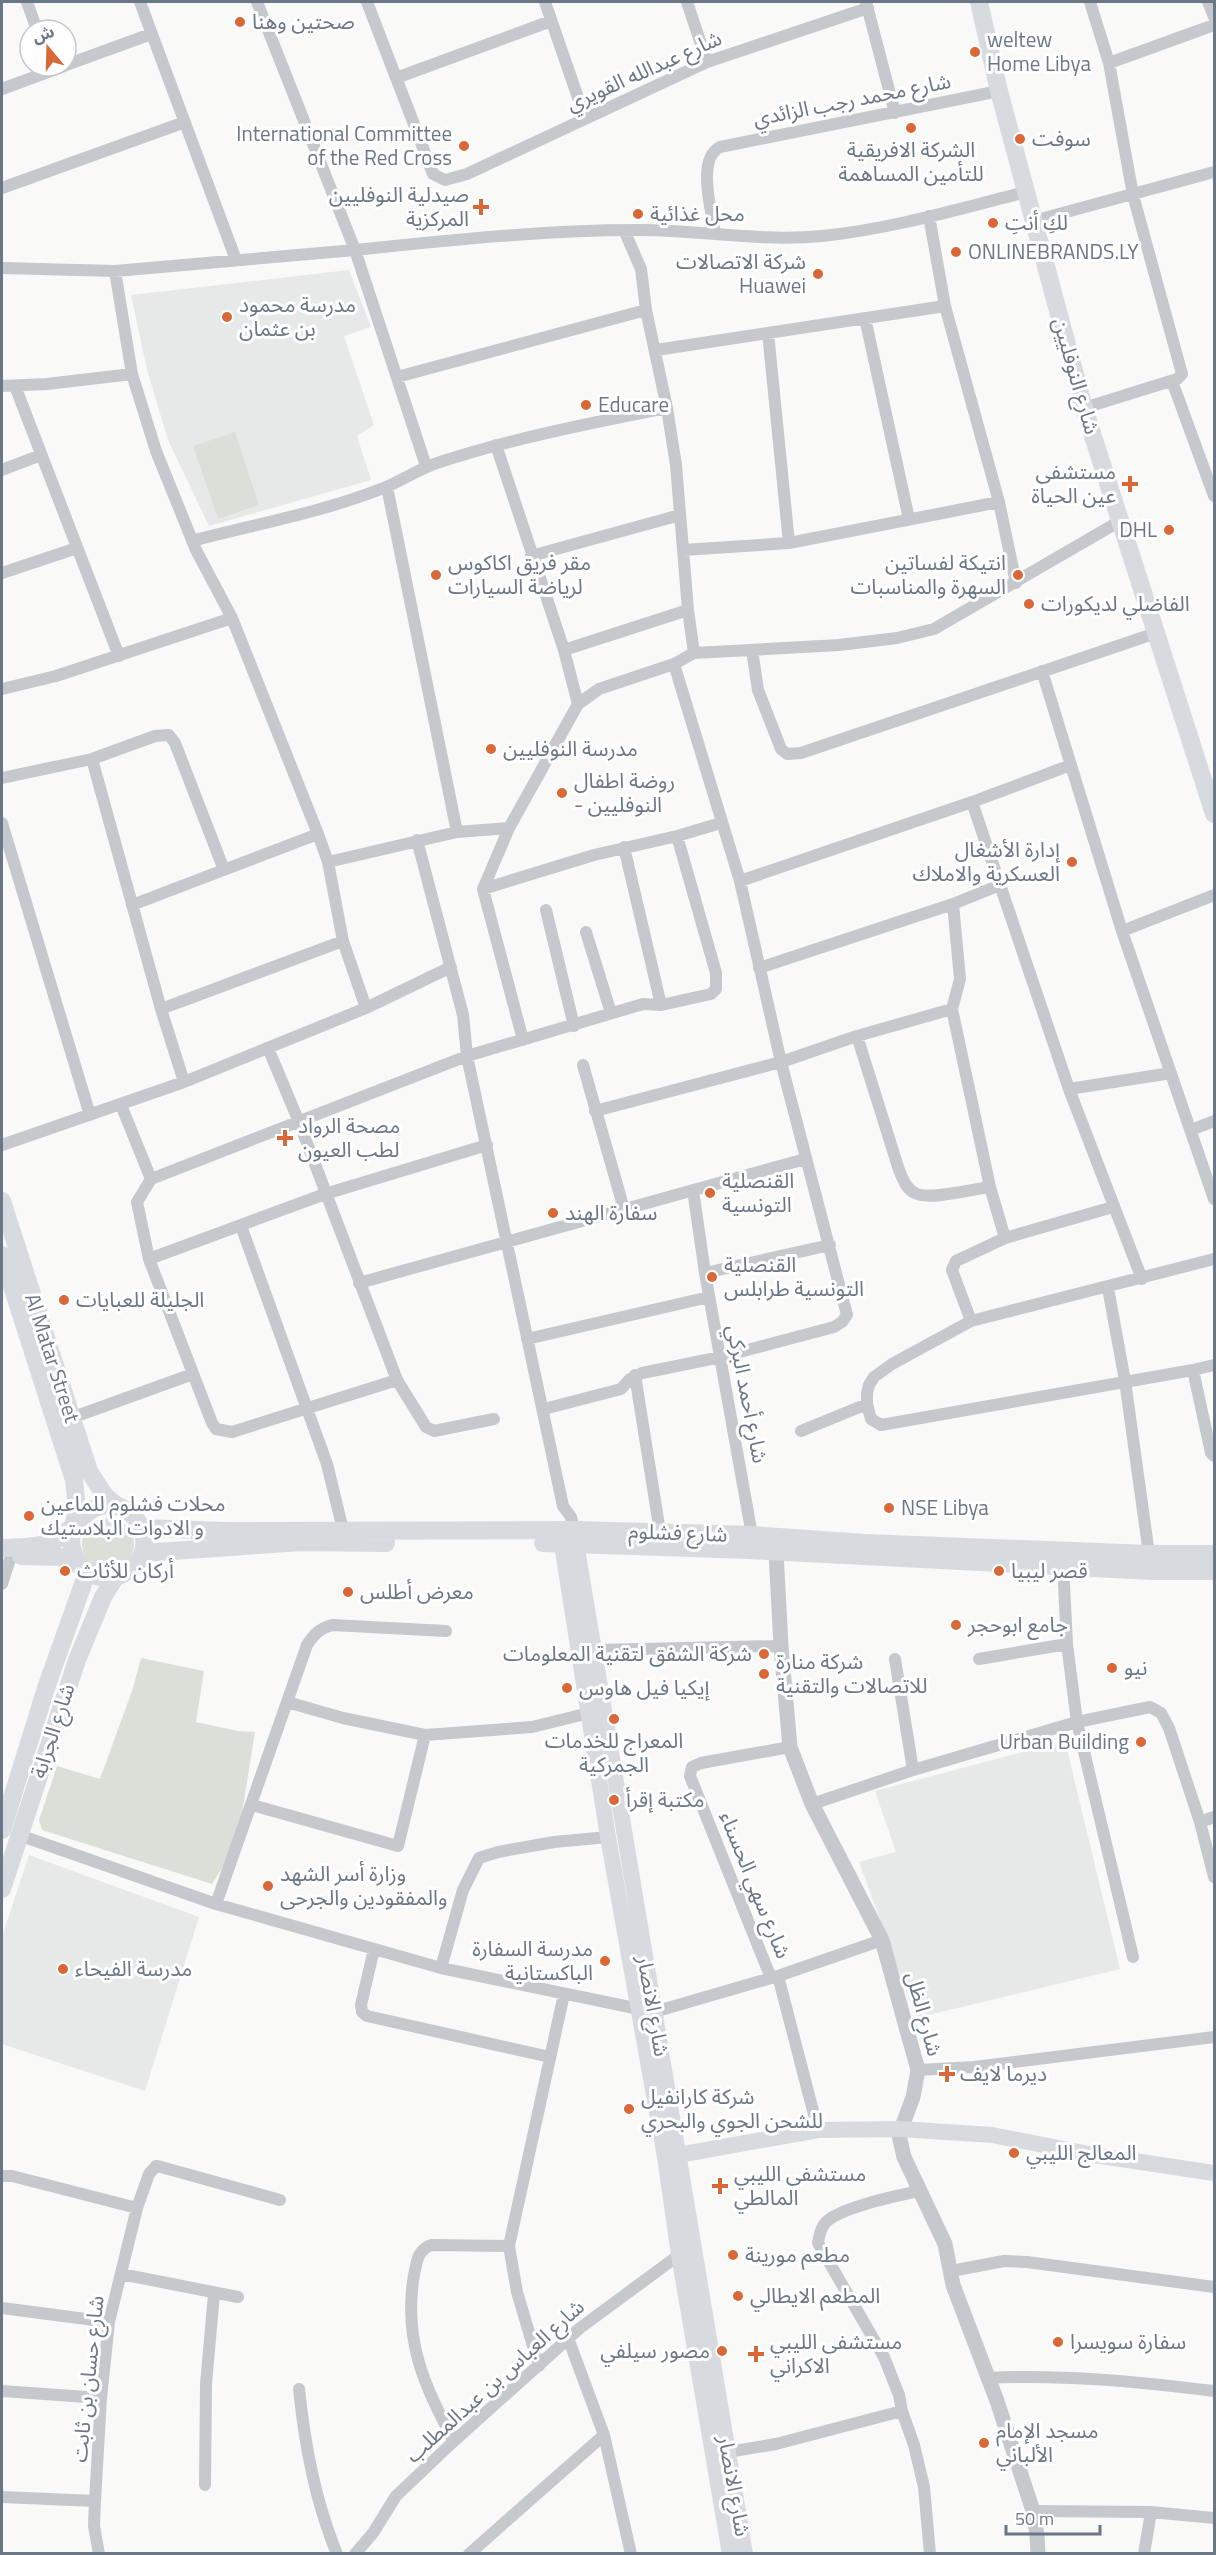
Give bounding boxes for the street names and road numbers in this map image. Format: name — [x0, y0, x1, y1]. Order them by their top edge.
street label: شارع عبدالله القويري — [561, 21, 727, 120]
street label: شارع محمد رجب الزائدي — [750, 64, 954, 135]
street label: شارع النوفليين — [1045, 314, 1109, 438]
street label: Al Matar Street — [17, 1289, 89, 1427]
street label: شارع أحمد البركي — [718, 1322, 777, 1466]
street label: شارع فشلوم — [628, 1514, 728, 1551]
street label: شارع الجرابة — [22, 1679, 82, 1782]
street label: شارع سهي الحسناء — [711, 1806, 800, 1963]
street label: شارع الانصار — [629, 1952, 679, 2059]
street label: شارع الظل — [898, 1968, 952, 2060]
street label: شارع العباس بن عبدالمطلب — [398, 2291, 591, 2470]
street label: شارع حسان بن ثابت — [62, 2294, 112, 2464]
street label: شارع الانصار — [710, 2432, 760, 2539]

